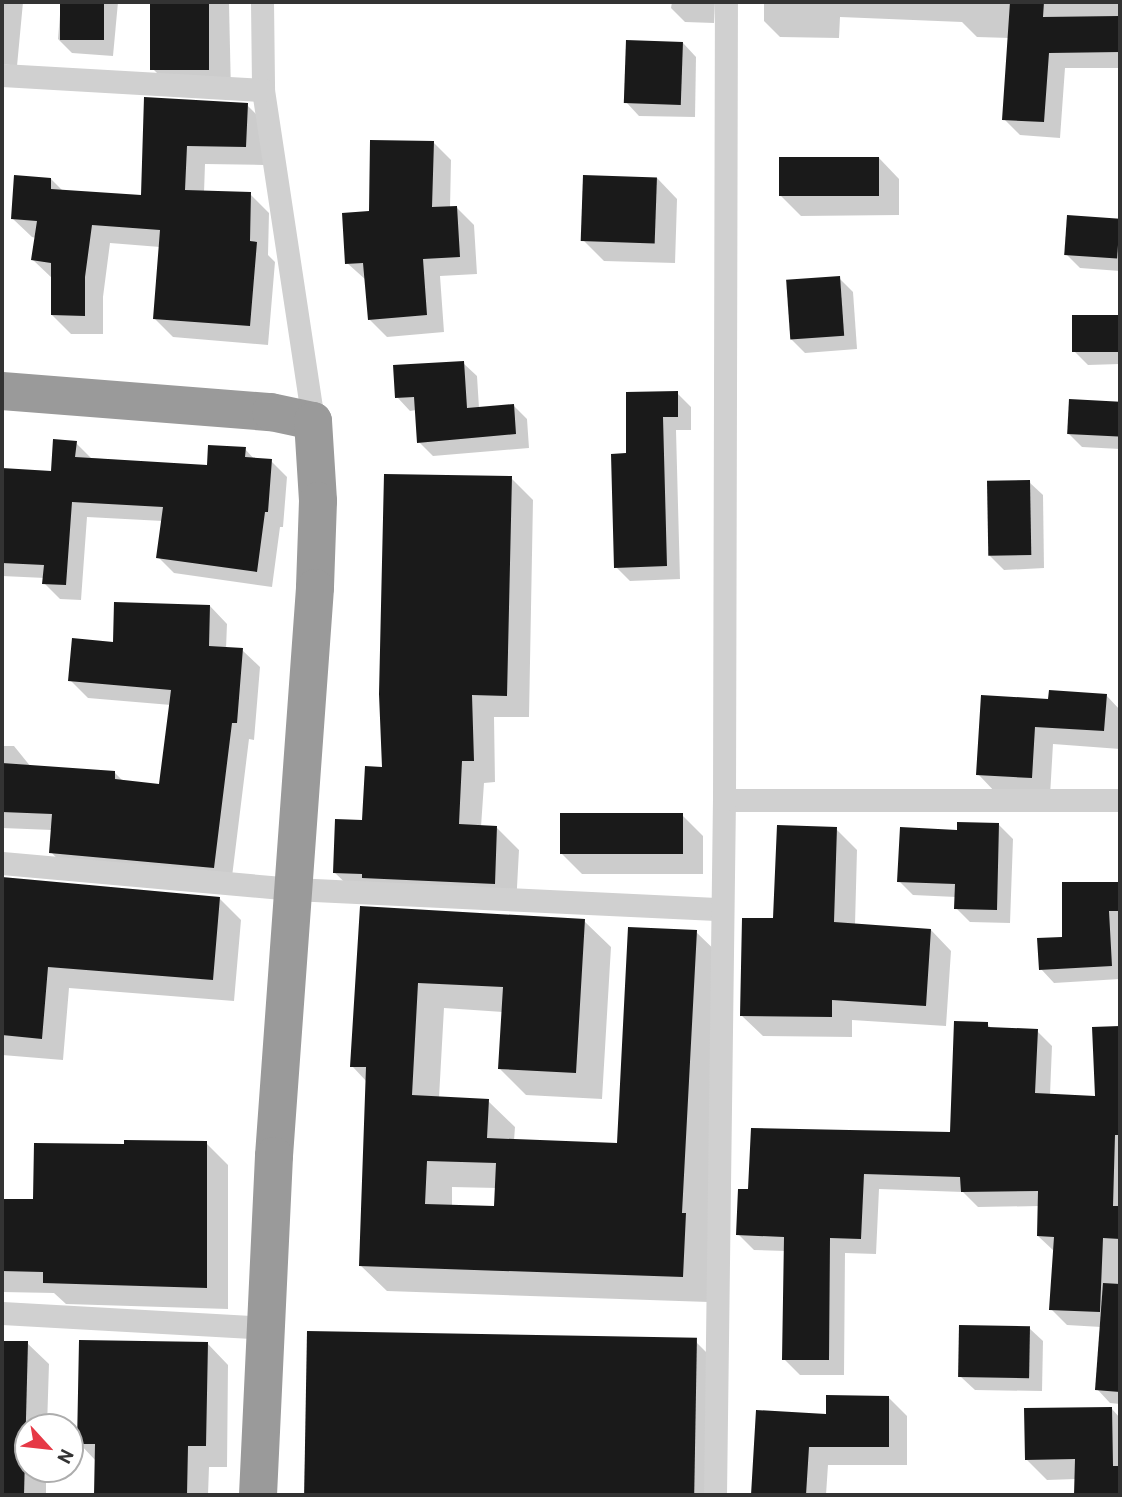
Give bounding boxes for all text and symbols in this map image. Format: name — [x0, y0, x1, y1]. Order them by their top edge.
north arrow — [14, 1413, 84, 1483]
text: N — [53, 1446, 79, 1468]

